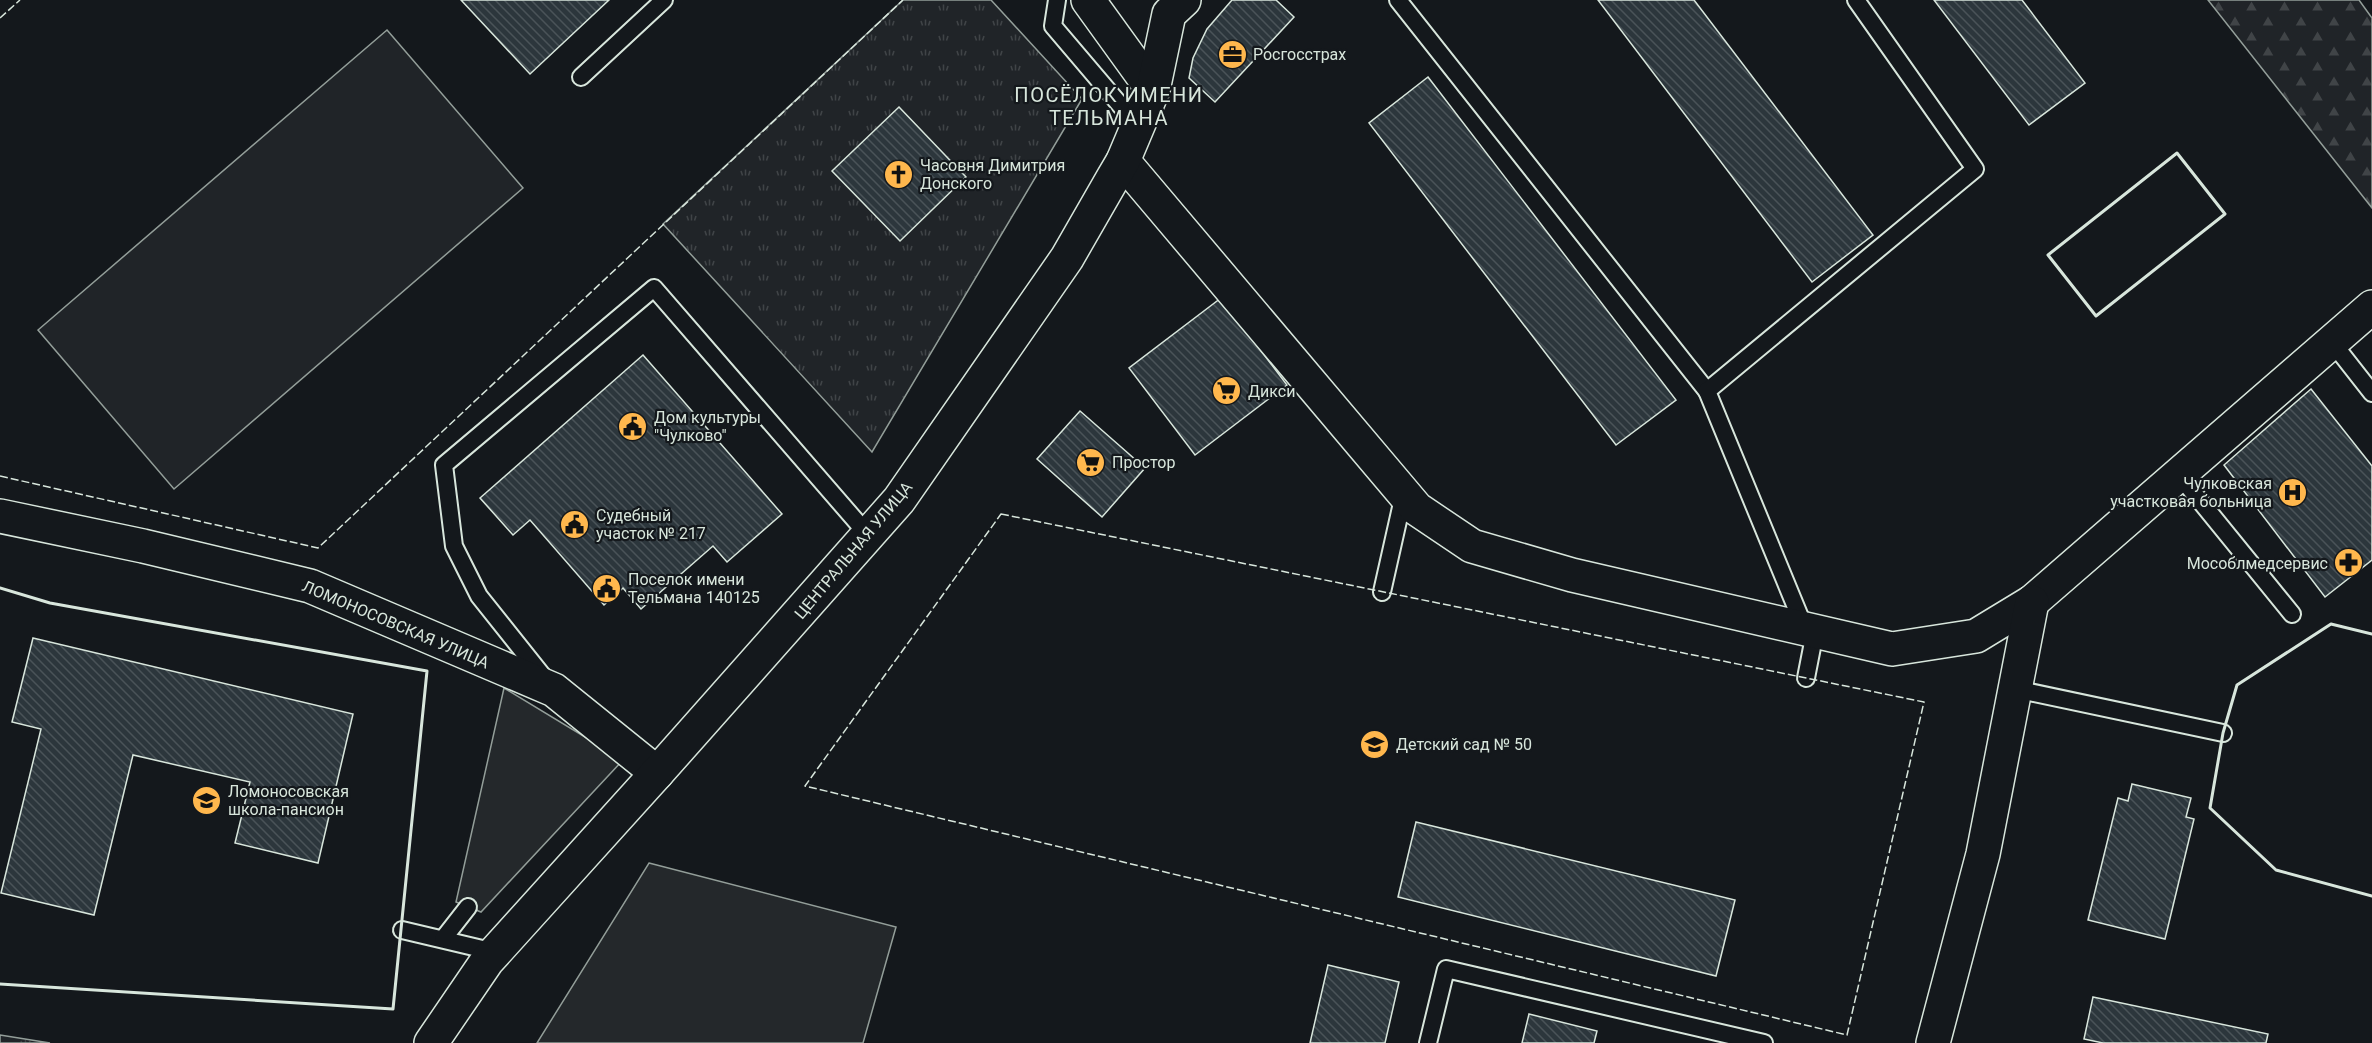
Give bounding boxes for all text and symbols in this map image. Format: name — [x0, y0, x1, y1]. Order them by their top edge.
office icon: Росгосстрах — [1216, 38, 1248, 70]
place label: Росгосстрах — [1253, 45, 1346, 64]
district label: ПОСЁЛОК ИМЕНИ ТЕЛЬМАНА — [1014, 83, 1204, 130]
place label: Часовня Димитрия Донского — [920, 156, 1065, 193]
church icon: Часовня Димитрия Донского — [883, 158, 915, 190]
supermarket icon: Дикси — [1211, 375, 1243, 407]
place label: Дикси — [1248, 382, 1295, 401]
place label: Дом культуры "Чулково" — [654, 408, 761, 445]
public building icon: Дом культуры "Чулково" — [617, 410, 649, 442]
supermarket icon: Простор — [1075, 446, 1107, 478]
place label: Простор — [1112, 453, 1175, 472]
place label: Чулковская участковая больница — [2110, 474, 2272, 511]
hospital icon: Чулковская участковая больница — [2277, 476, 2309, 508]
street label: ЦЕНТРАЛЬНАЯ УЛИЦА — [790, 477, 917, 623]
place label: Судебный участок № 217 — [596, 506, 706, 543]
public building icon: Судебный участок № 217 — [559, 508, 591, 540]
pharmacy icon: Мособлмедсервис — [2333, 547, 2365, 579]
place label: Мособлмедсервис — [2187, 554, 2328, 573]
place label: Поселок имени Тельмана 140125 — [628, 570, 760, 607]
public building icon: Поселок имени Тельмана 140125 — [591, 572, 623, 604]
street label: ЛОМОНОСОВСКАЯ УЛИЦА — [300, 576, 493, 673]
school or university icon: Детский сад № 50 — [1359, 728, 1391, 760]
place label: Детский сад № 50 — [1396, 735, 1532, 754]
place label: Ломоносовская школа-пансион — [228, 782, 349, 819]
school or university icon: Ломоносовская школа-пансион — [191, 784, 223, 816]

